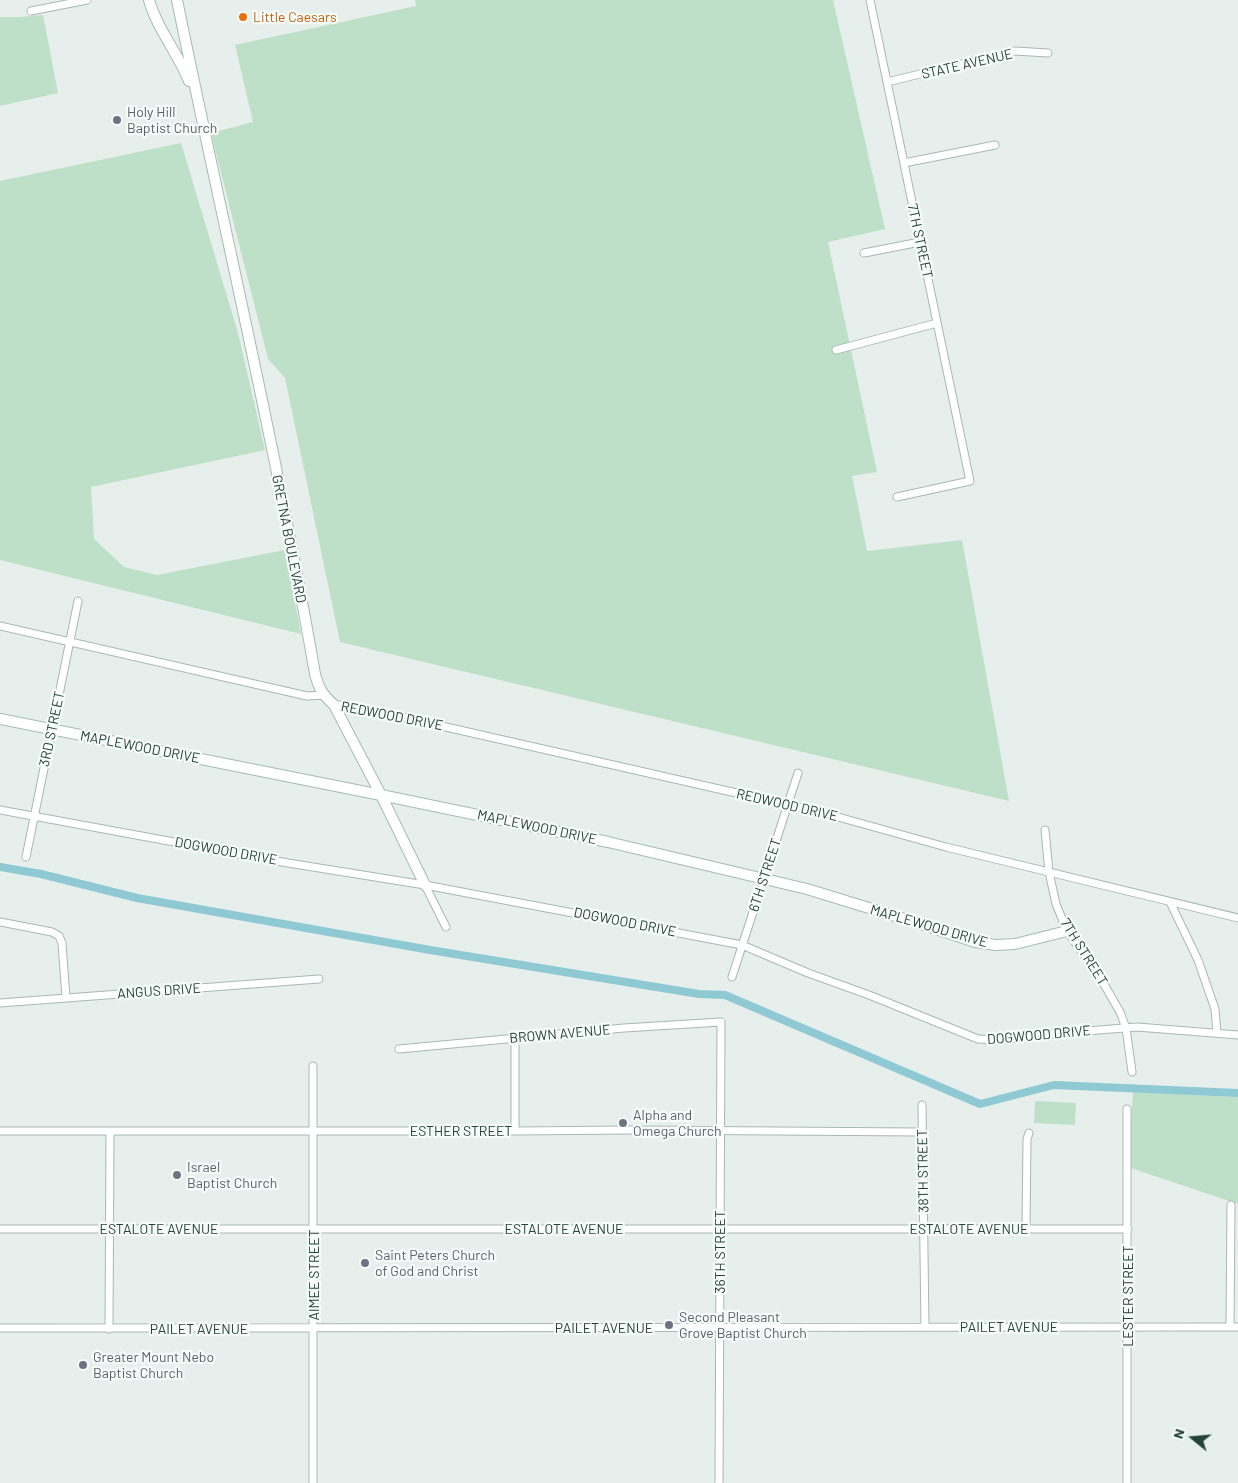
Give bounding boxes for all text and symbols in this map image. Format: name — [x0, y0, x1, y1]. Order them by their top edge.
place label: Little Caesars — [253, 9, 337, 25]
marker: Little Caesars — [237, 11, 249, 23]
street label: STATE AVENUE — [920, 45, 1014, 83]
place label: Holy Hill Baptist Church — [127, 104, 217, 136]
marker: Holy Hill Baptist Church — [111, 114, 123, 126]
street label: 7TH STREET — [904, 202, 936, 280]
street label: GRETNA BOULEVARD — [268, 474, 310, 604]
street label: 3RD STREET — [36, 690, 68, 768]
street label: REDWOOD DRIVE — [340, 698, 444, 734]
street label: MAPLEWOOD DRIVE — [79, 727, 201, 767]
street label: REDWOOD DRIVE — [735, 785, 839, 825]
street label: MAPLEWOOD DRIVE — [476, 806, 598, 848]
street label: DOGWOOD DRIVE — [173, 834, 279, 868]
street label: 6TH STREET — [745, 836, 785, 914]
street label: MAPLEWOOD DRIVE — [868, 901, 990, 951]
street label: DOGWOOD DRIVE — [572, 904, 678, 940]
street label: 7TH STREET — [1057, 915, 1111, 989]
street label: ANGUS DRIVE — [117, 980, 201, 1002]
street label: BROWN AVENUE — [509, 1021, 611, 1047]
street label: DOGWOOD DRIVE — [986, 1022, 1092, 1048]
place label: Alpha and Omega Church — [633, 1107, 721, 1140]
marker: Alpha and Omega Church — [617, 1117, 629, 1129]
street label: ESTHER STREET — [410, 1123, 512, 1139]
street label: 38TH STREET — [914, 1129, 932, 1213]
place label: Israel Baptist Church — [187, 1159, 277, 1192]
marker: Israel Baptist Church — [171, 1169, 183, 1181]
street label: 36TH STREET — [712, 1210, 728, 1294]
street label: ESTALOTE AVENUE — [99, 1221, 219, 1237]
street label: ESTALOTE AVENUE — [504, 1221, 624, 1237]
street label: ESTALOTE AVENUE — [909, 1221, 1029, 1237]
street label: AIMEE STREET — [306, 1229, 322, 1321]
street label: LESTER STREET — [1120, 1245, 1136, 1347]
place label: Saint Peters Church of God and Christ — [375, 1247, 495, 1280]
marker: Saint Peters Church of God and Christ — [359, 1257, 371, 1269]
place label: Second Pleasant Grove Baptist Church — [679, 1309, 807, 1341]
marker: Second Pleasant Grove Baptist Church — [663, 1319, 675, 1331]
street label: PAILET AVENUE — [960, 1319, 1058, 1335]
street label: PAILET AVENUE — [555, 1320, 653, 1336]
street label: PAILET AVENUE — [150, 1321, 248, 1337]
place label: Greater Mount Nebo Baptist Church — [93, 1349, 214, 1381]
marker: Greater Mount Nebo Baptist Church — [77, 1359, 89, 1371]
north arrow — [1168, 1413, 1218, 1463]
text: N — [1169, 1427, 1188, 1440]

